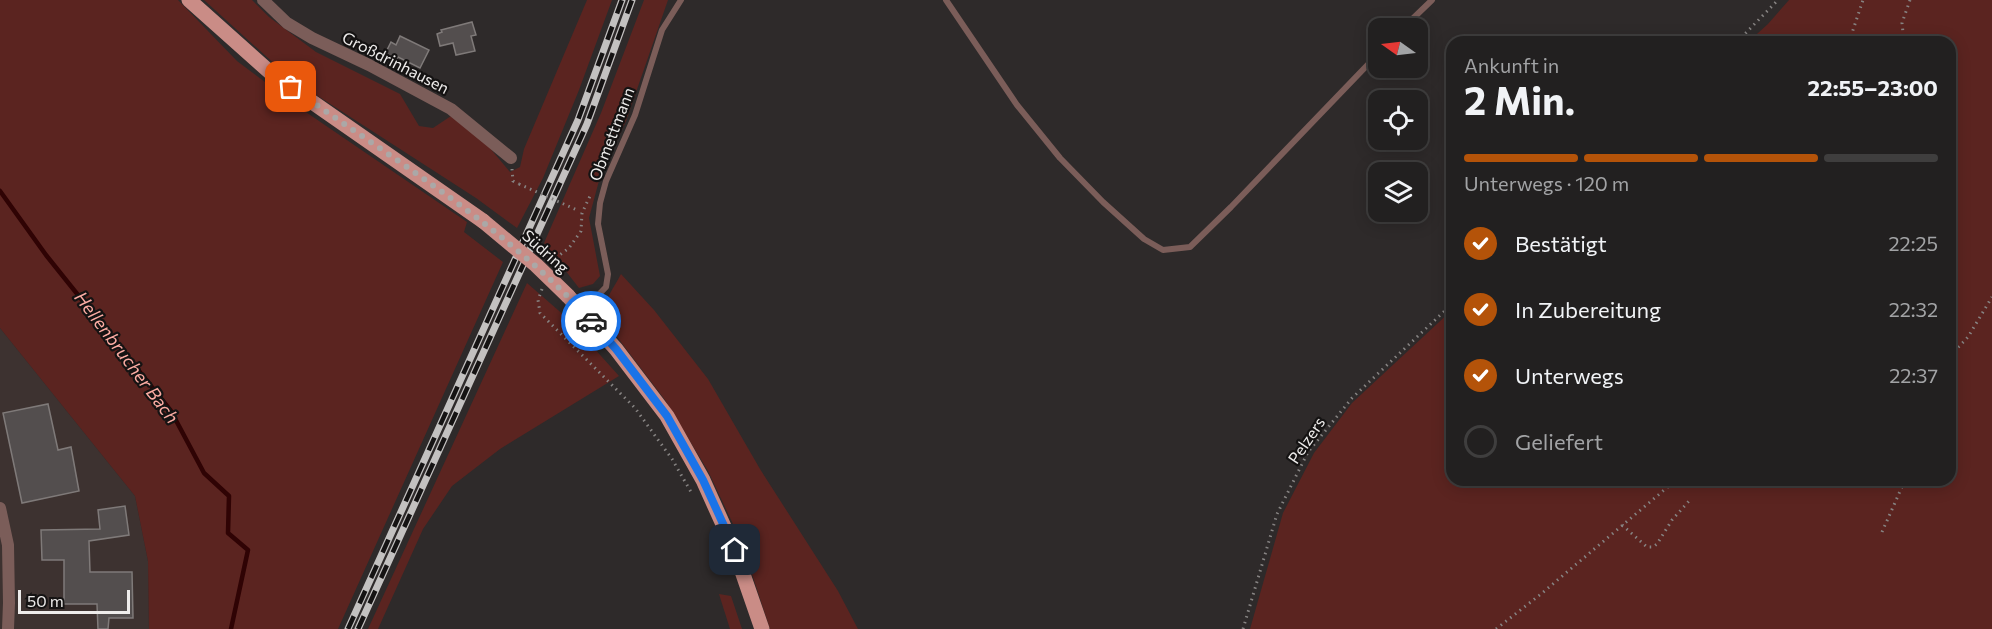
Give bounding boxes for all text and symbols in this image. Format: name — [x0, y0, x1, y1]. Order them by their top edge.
north arrow — [1368, 18, 1428, 78]
map controls — [1368, 18, 1428, 222]
street label: Großdrinhausen — [339, 27, 453, 97]
text: Ankunft in — [1464, 53, 1559, 77]
pin — [265, 61, 316, 112]
icon: bag — [274, 70, 307, 103]
text: 22:55–23:00 — [1808, 74, 1938, 101]
text: 2 Min. — [1464, 75, 1575, 123]
street label: Obmettmann — [584, 85, 638, 183]
button: locate — [1368, 90, 1428, 150]
button: layers — [1368, 162, 1428, 222]
text: Unterwegs · 120 m — [1464, 171, 1629, 195]
street label: Südring — [519, 225, 573, 277]
icon: check — [1464, 227, 1497, 260]
text: Bestätigt — [1515, 230, 1607, 257]
text: 22:25 — [1889, 231, 1938, 255]
water label: Hellenbrucher Bach — [70, 287, 184, 427]
courier — [561, 291, 621, 351]
icon: check — [1464, 293, 1497, 326]
text: In Zubereitung — [1515, 296, 1661, 323]
text: 22:32 — [1889, 297, 1938, 321]
icon: car — [575, 305, 608, 338]
icon: check — [1464, 359, 1497, 392]
text: Unterwegs — [1515, 362, 1624, 389]
text: 22:37 — [1889, 363, 1938, 387]
street label: Pelzers — [1284, 413, 1328, 467]
text: Geliefert — [1515, 428, 1603, 455]
pin — [709, 524, 760, 575]
icon: home — [718, 533, 751, 566]
scale bar — [18, 587, 130, 614]
text: 50 m — [27, 591, 64, 610]

